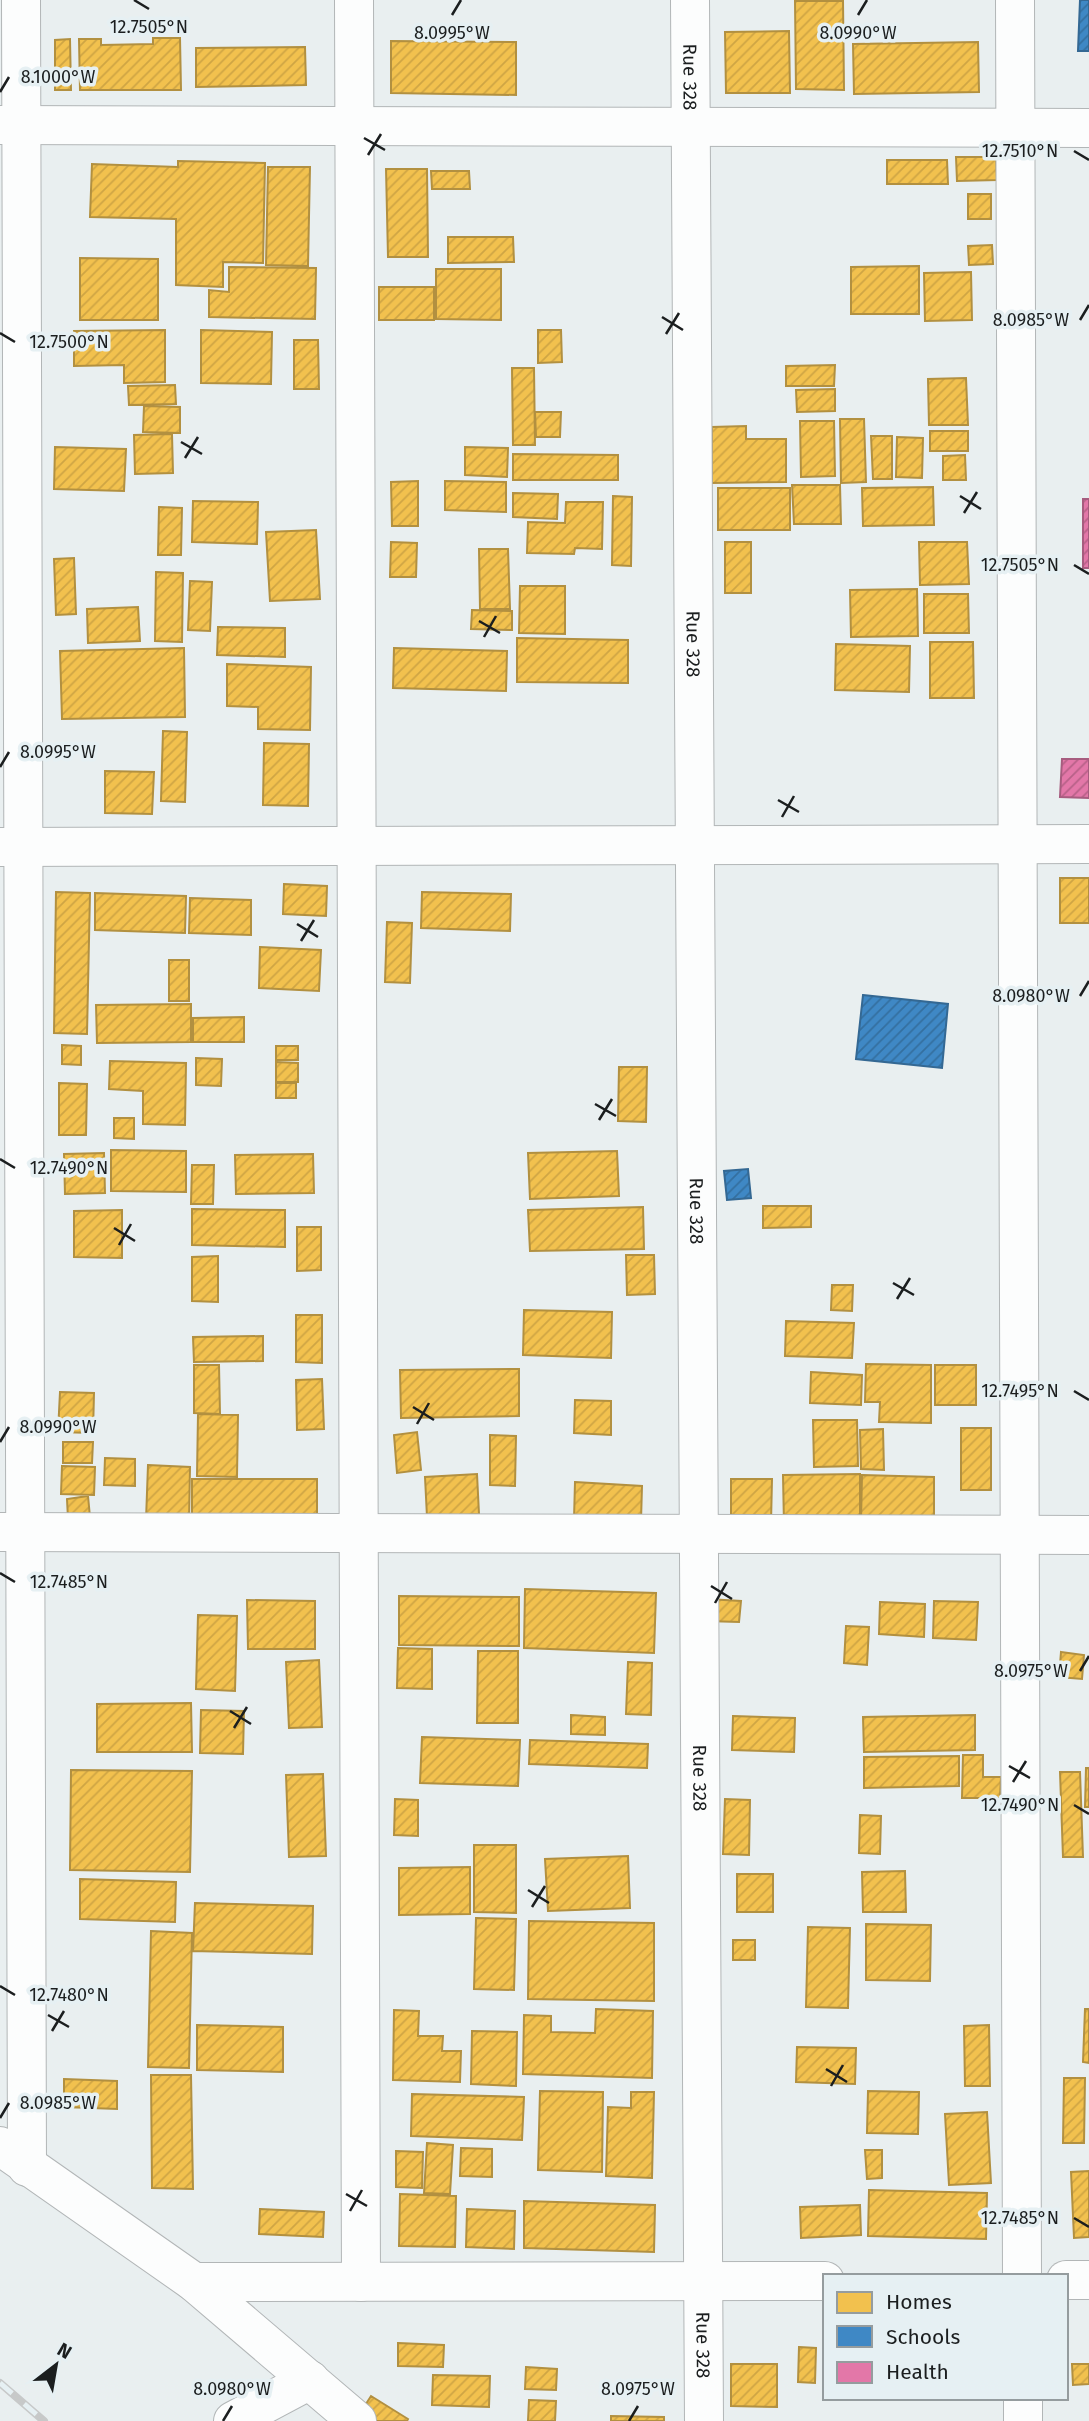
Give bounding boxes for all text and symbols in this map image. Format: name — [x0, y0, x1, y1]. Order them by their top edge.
text: 12.7505°N — [110, 16, 188, 38]
text: 8.0995°W — [414, 22, 490, 44]
text: 8.0990°W — [819, 22, 897, 44]
street label: Rue 328 — [678, 43, 702, 111]
text: 8.1000°W — [21, 66, 95, 88]
text: 12.7510°N — [982, 140, 1058, 162]
text: 8.0985°W — [993, 309, 1069, 331]
text: 12.7500°N — [29, 331, 109, 353]
text: 12.7505°N — [981, 554, 1059, 576]
street label: Rue 328 — [682, 610, 705, 678]
text: 8.0995°W — [20, 741, 96, 763]
text: 8.0980°W — [992, 985, 1070, 1007]
text: 12.7490°N — [30, 1157, 108, 1179]
street label: Rue 328 — [685, 1177, 708, 1245]
text: 12.7495°N — [981, 1380, 1059, 1402]
text: 8.0990°W — [19, 1416, 97, 1438]
text: 12.7485°N — [30, 1571, 108, 1593]
text: 8.0975°W — [994, 1660, 1068, 1682]
street label: Rue 328 — [688, 1744, 711, 1812]
text: 12.7490°N — [981, 1794, 1059, 1816]
text: 12.7480°N — [29, 1984, 109, 2006]
text: 8.0985°W — [20, 2092, 96, 2114]
text: 12.7485°N — [981, 2207, 1059, 2229]
legend — [823, 2274, 1068, 2400]
text: Homes — [886, 2289, 952, 2315]
street label: Rue 328 — [691, 2311, 715, 2379]
text: Schools — [886, 2324, 960, 2350]
north arrow — [21, 2330, 91, 2400]
text: N — [53, 2338, 76, 2364]
text: Health — [886, 2359, 949, 2385]
text: 8.0980°W — [193, 2378, 271, 2400]
text: 8.0975°W — [601, 2378, 675, 2400]

